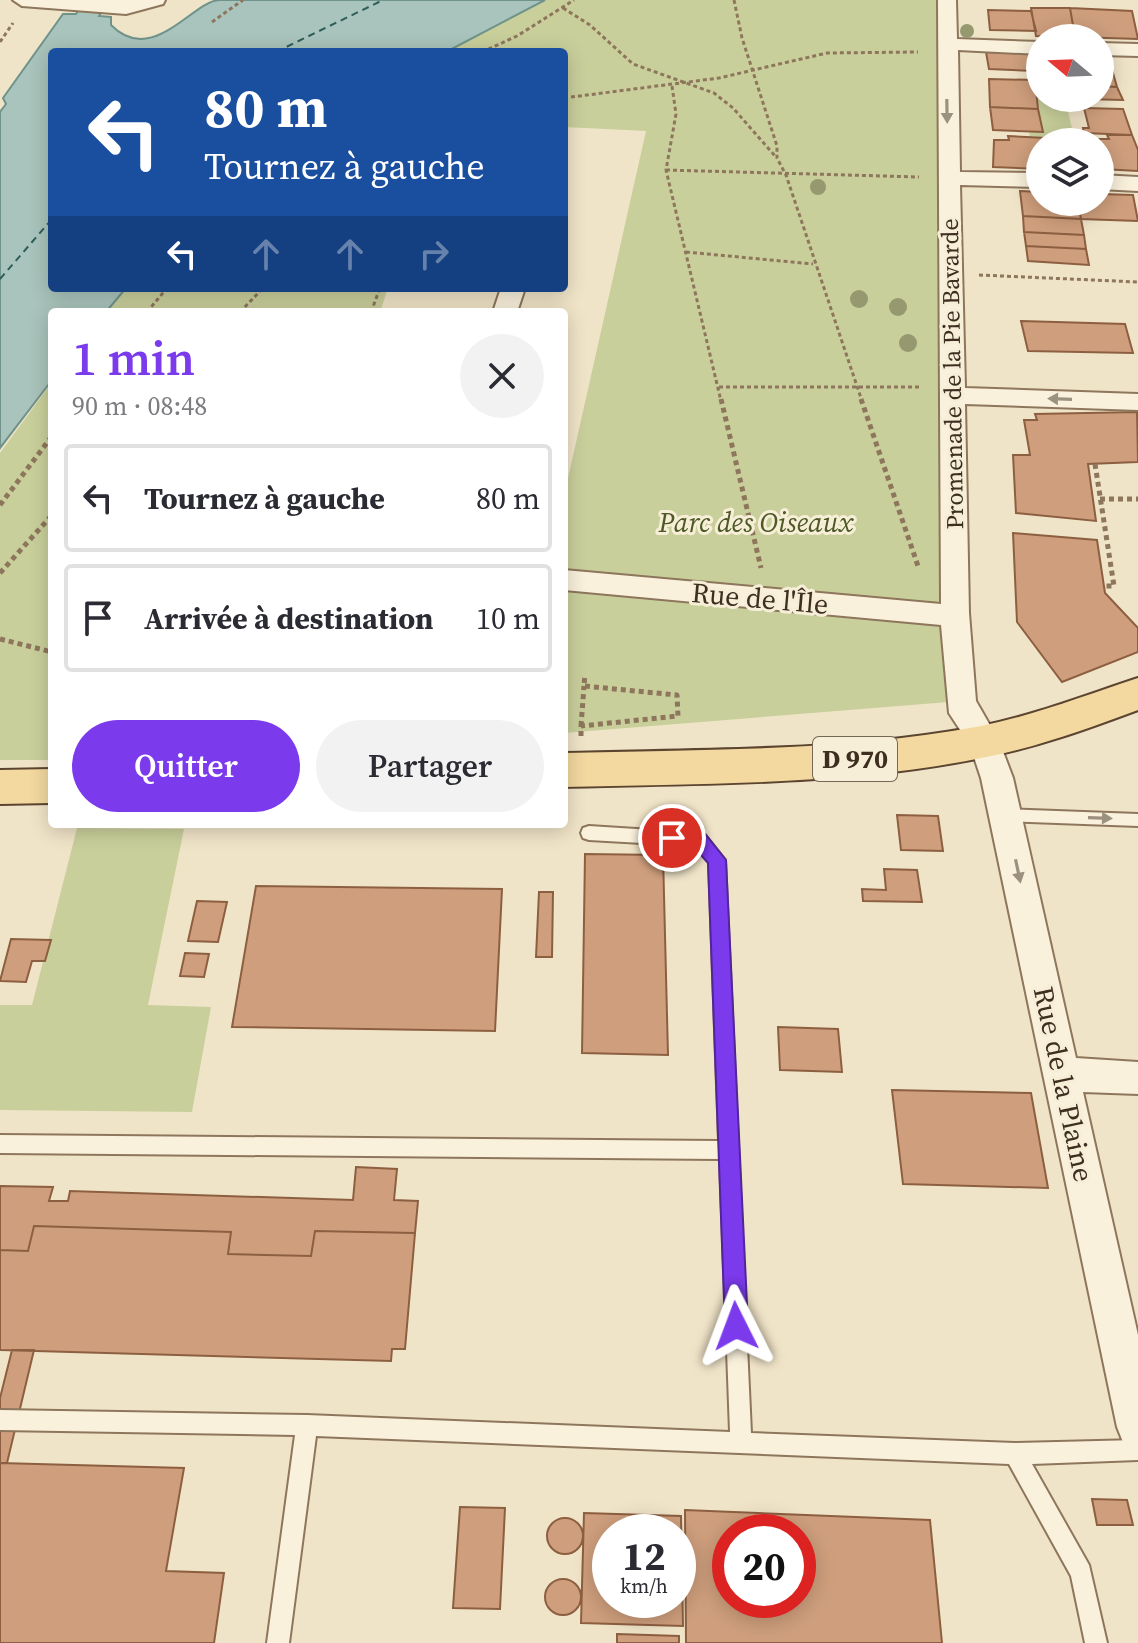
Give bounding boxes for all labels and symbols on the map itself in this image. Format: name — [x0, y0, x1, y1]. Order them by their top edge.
north arrow — [1026, 24, 1114, 112]
one-way arrow — [940, 99, 953, 124]
street label: Promenade de la Pie Bavarde — [933, 218, 971, 530]
one-way arrow — [1047, 393, 1072, 406]
park label: Parc des Oiseaux — [658, 503, 855, 541]
street label: Rue de l'Île — [690, 573, 830, 623]
road number: D 970 — [813, 737, 897, 781]
pin — [638, 804, 706, 872]
one-way arrow — [1088, 812, 1113, 825]
one-way arrow — [1012, 858, 1025, 883]
street label: Rue de la Plaine — [1025, 983, 1103, 1185]
position arrow — [694, 1284, 778, 1368]
speed limit sign: 20 — [712, 1514, 816, 1618]

